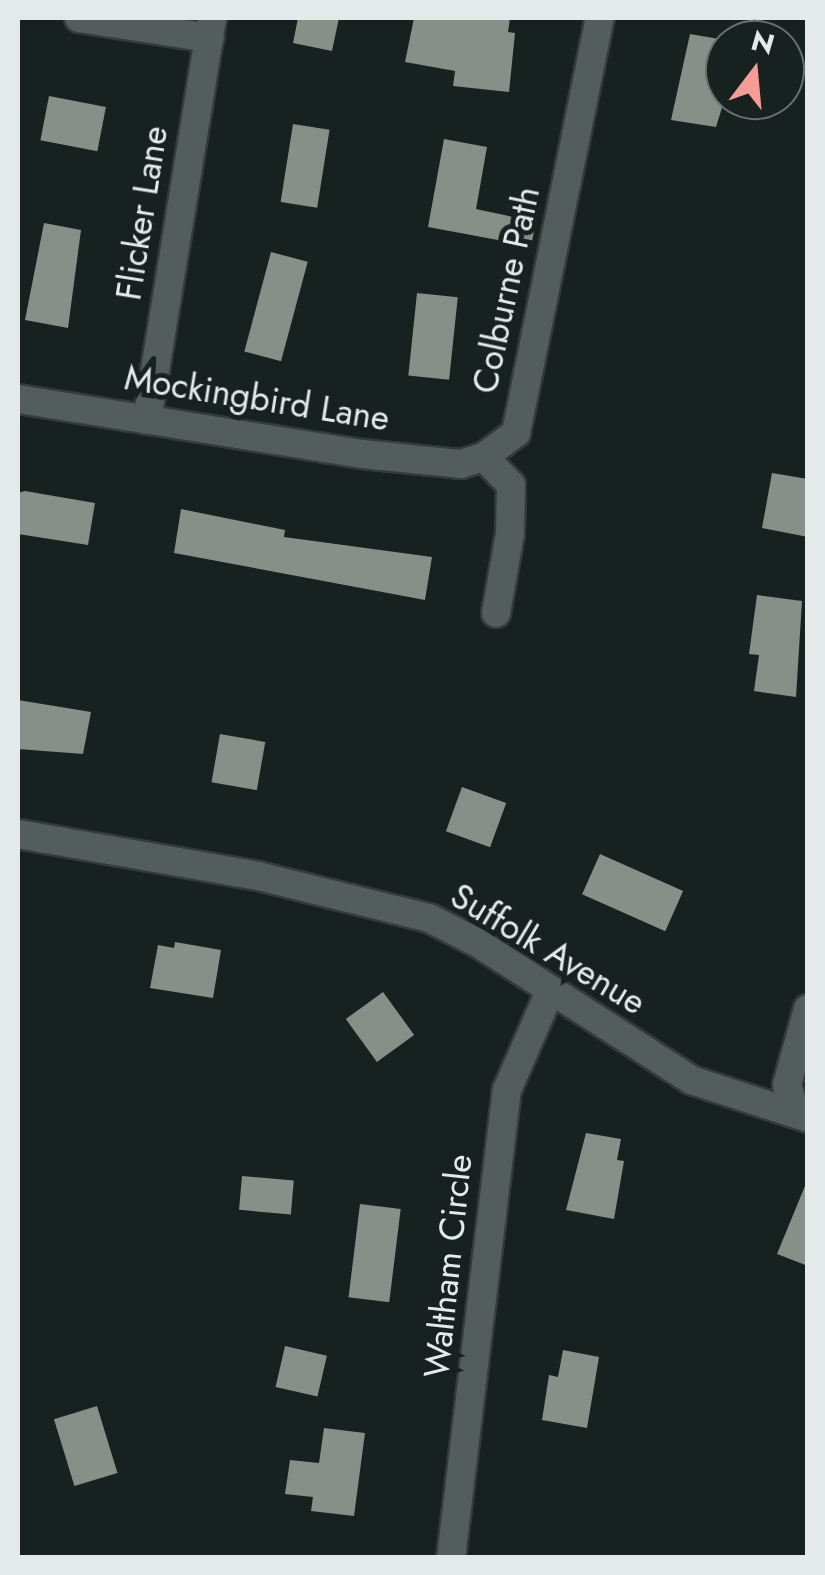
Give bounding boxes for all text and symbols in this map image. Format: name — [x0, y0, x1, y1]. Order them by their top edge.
north arrow — [705, 20, 805, 120]
text: N — [747, 20, 779, 65]
street label: Flicker Lane — [108, 123, 176, 303]
street label: Colburne Path — [464, 183, 548, 397]
street label: Mockingbird Lane — [122, 356, 392, 440]
street label: Suffolk Avenue — [443, 874, 653, 1024]
street label: Waltham Circle — [415, 1152, 481, 1380]

